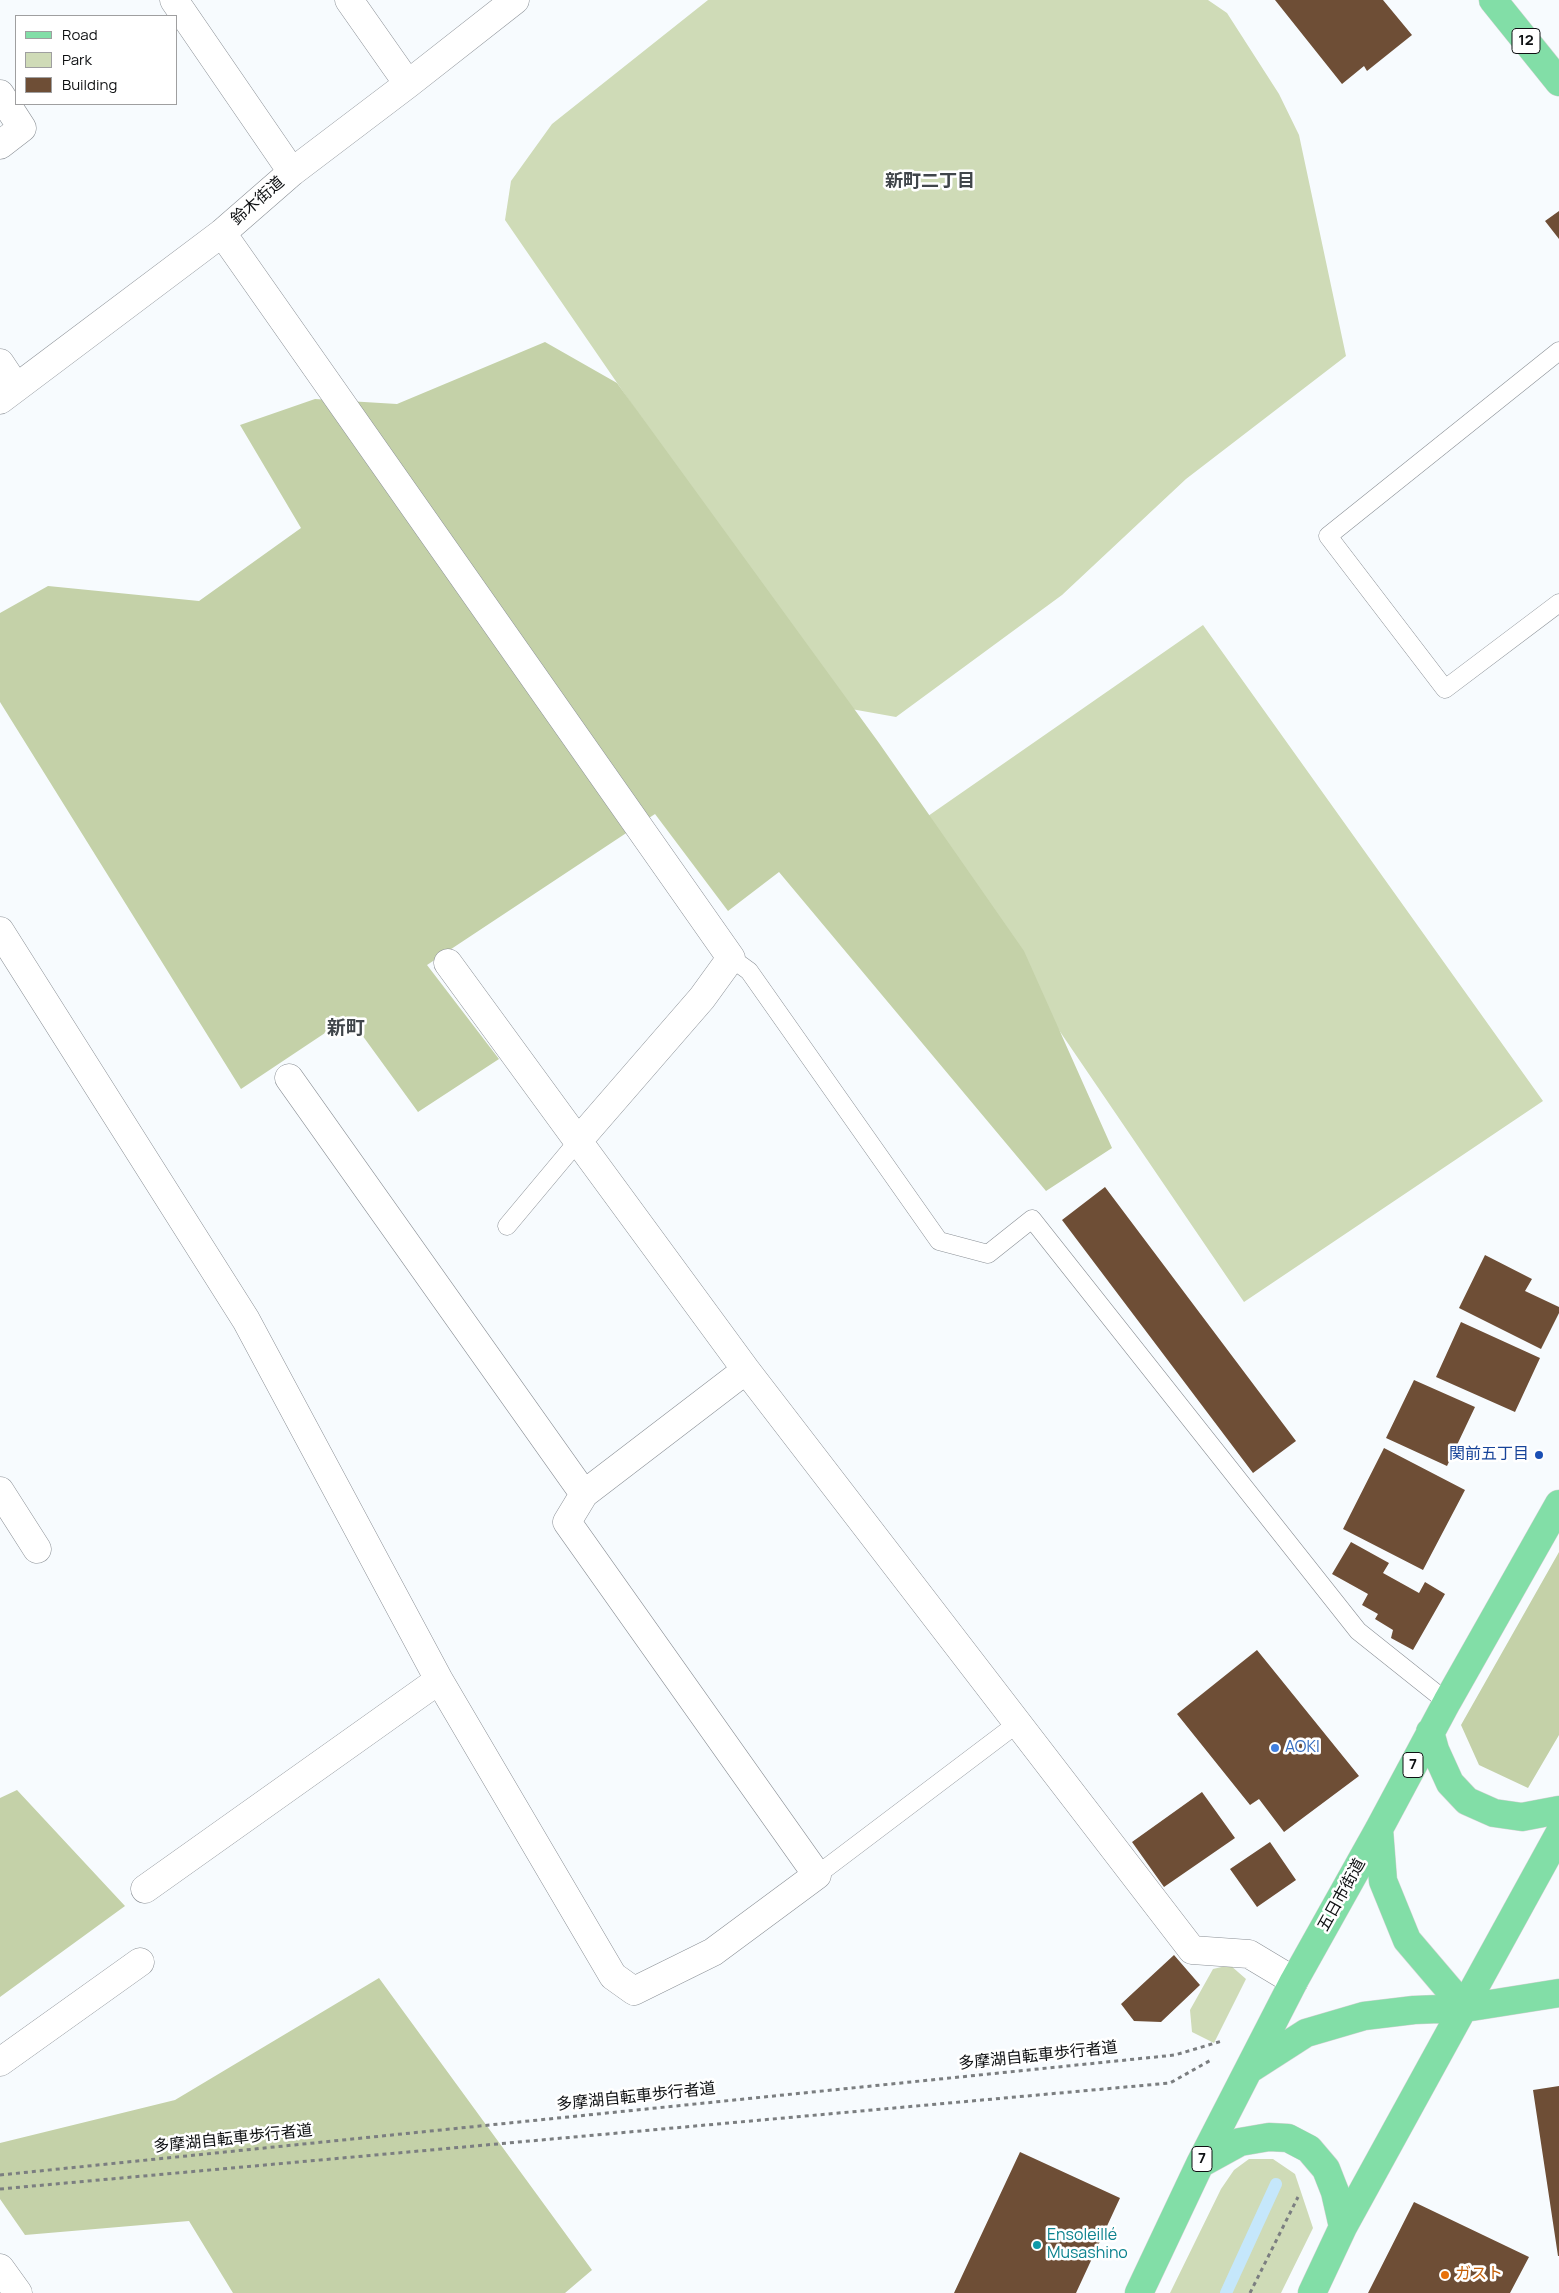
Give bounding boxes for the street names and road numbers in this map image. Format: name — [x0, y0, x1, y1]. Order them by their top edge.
road number: 12 — [1512, 28, 1540, 54]
street label: 鈴木街道 — [228, 173, 288, 229]
road number: 7 — [1403, 1752, 1423, 1778]
street label: 五日市街道 — [1314, 1855, 1370, 1935]
street label: 多摩湖自転車歩行者道 — [957, 2038, 1119, 2074]
street label: 多摩湖自転車歩行者道 — [555, 2079, 717, 2115]
street label: 多摩湖自転車歩行者道 — [152, 2121, 314, 2157]
road number: 7 — [1192, 2146, 1212, 2172]

